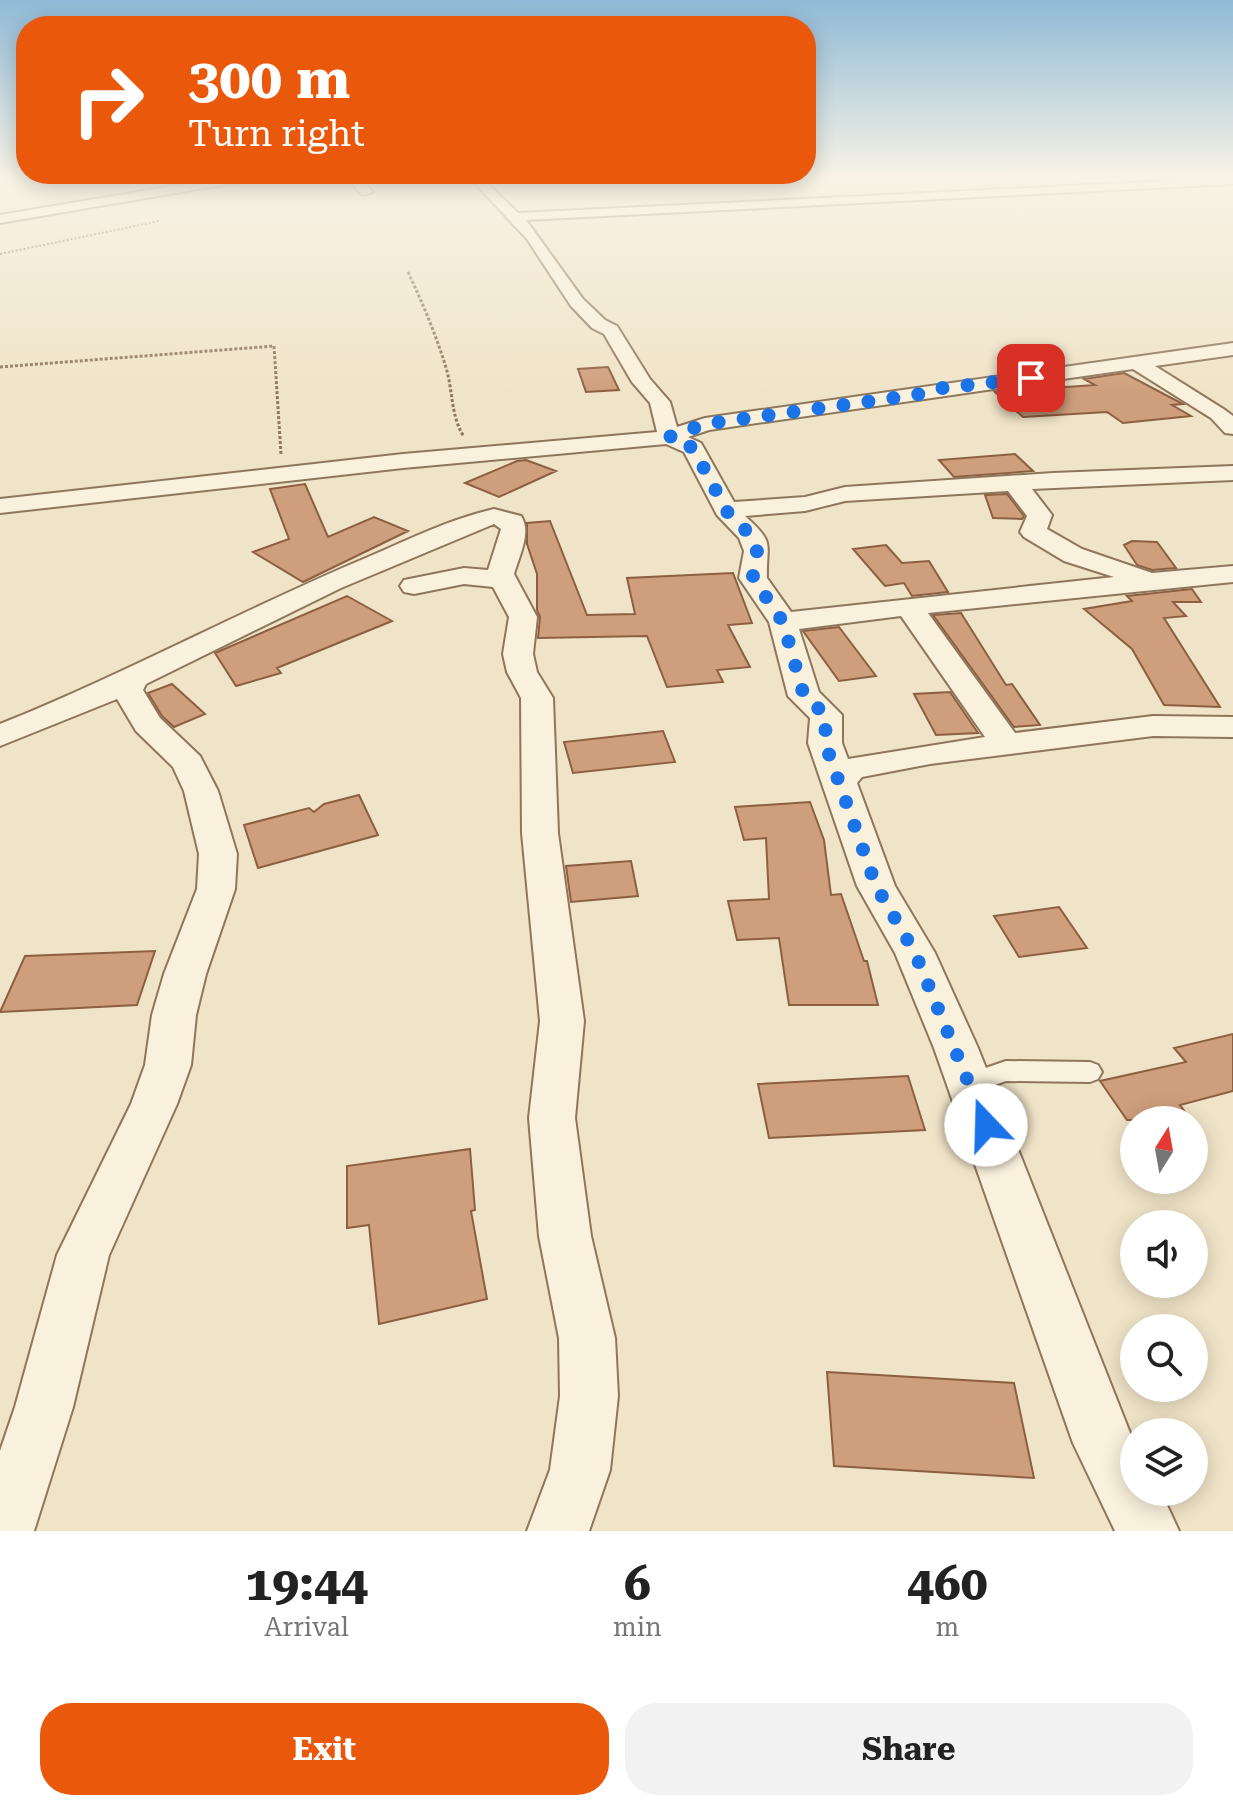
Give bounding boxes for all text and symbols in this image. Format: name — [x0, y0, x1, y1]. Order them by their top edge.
text: 300 m — [188, 46, 350, 112]
icon: right — [56, 48, 160, 152]
text: Turn right — [188, 113, 365, 155]
pin — [997, 344, 1065, 412]
icon: arrive — [1009, 356, 1053, 400]
position arrow — [944, 1083, 1028, 1167]
north arrow — [1120, 1106, 1208, 1194]
map controls — [1120, 1106, 1208, 1506]
button: sound — [1120, 1210, 1208, 1298]
button: search — [1120, 1314, 1208, 1402]
button: layers — [1120, 1418, 1208, 1506]
text: 19:44 — [245, 1556, 368, 1612]
text: 6 — [624, 1556, 651, 1612]
text: 460 — [907, 1556, 988, 1612]
text: Arrival — [264, 1612, 349, 1642]
text: min — [613, 1612, 662, 1642]
text: m — [936, 1612, 959, 1642]
button: Exit — [40, 1703, 609, 1795]
button: Share — [625, 1703, 1193, 1795]

